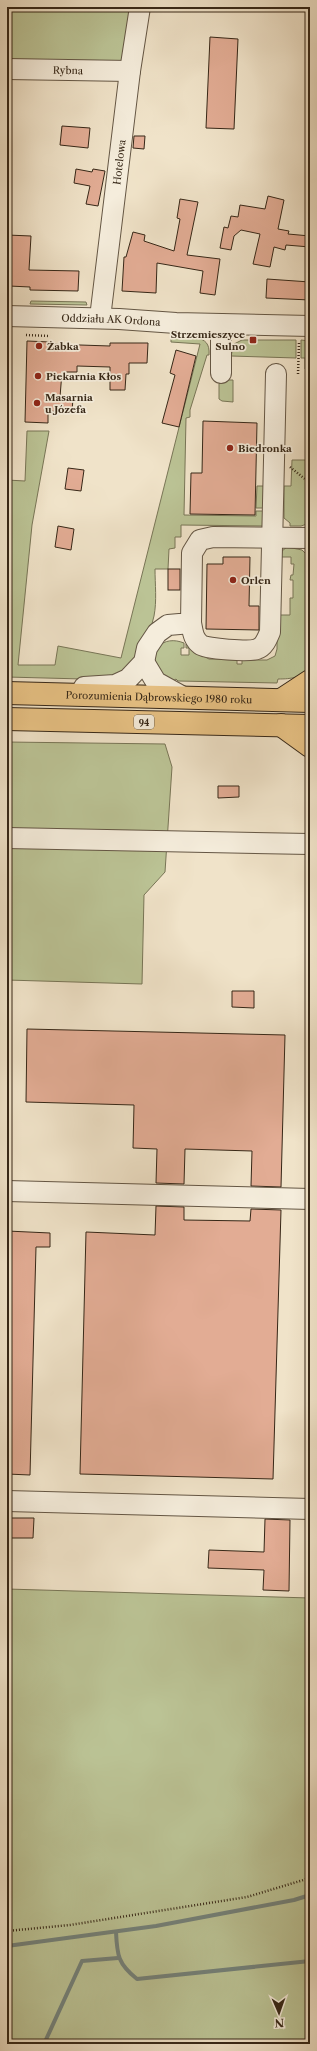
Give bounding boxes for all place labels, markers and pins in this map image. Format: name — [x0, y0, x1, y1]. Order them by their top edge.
place label: Strzemieszyce Sulno — [171, 328, 245, 353]
marker: Strzemieszyce Sulno — [248, 335, 258, 345]
place label: Żabka — [47, 340, 79, 353]
marker: Żabka — [34, 341, 44, 351]
place label: Piekarnia Kłos — [46, 370, 121, 383]
marker: Piekarnia Kłos — [33, 371, 43, 381]
place label: Masarnia u Józefa — [45, 391, 93, 416]
marker: Masarnia u Józefa — [32, 398, 42, 408]
place label: Biedronka — [238, 442, 292, 455]
marker: Biedronka — [225, 443, 235, 453]
place label: Orlen — [241, 574, 271, 587]
marker: Orlen — [228, 575, 238, 585]

